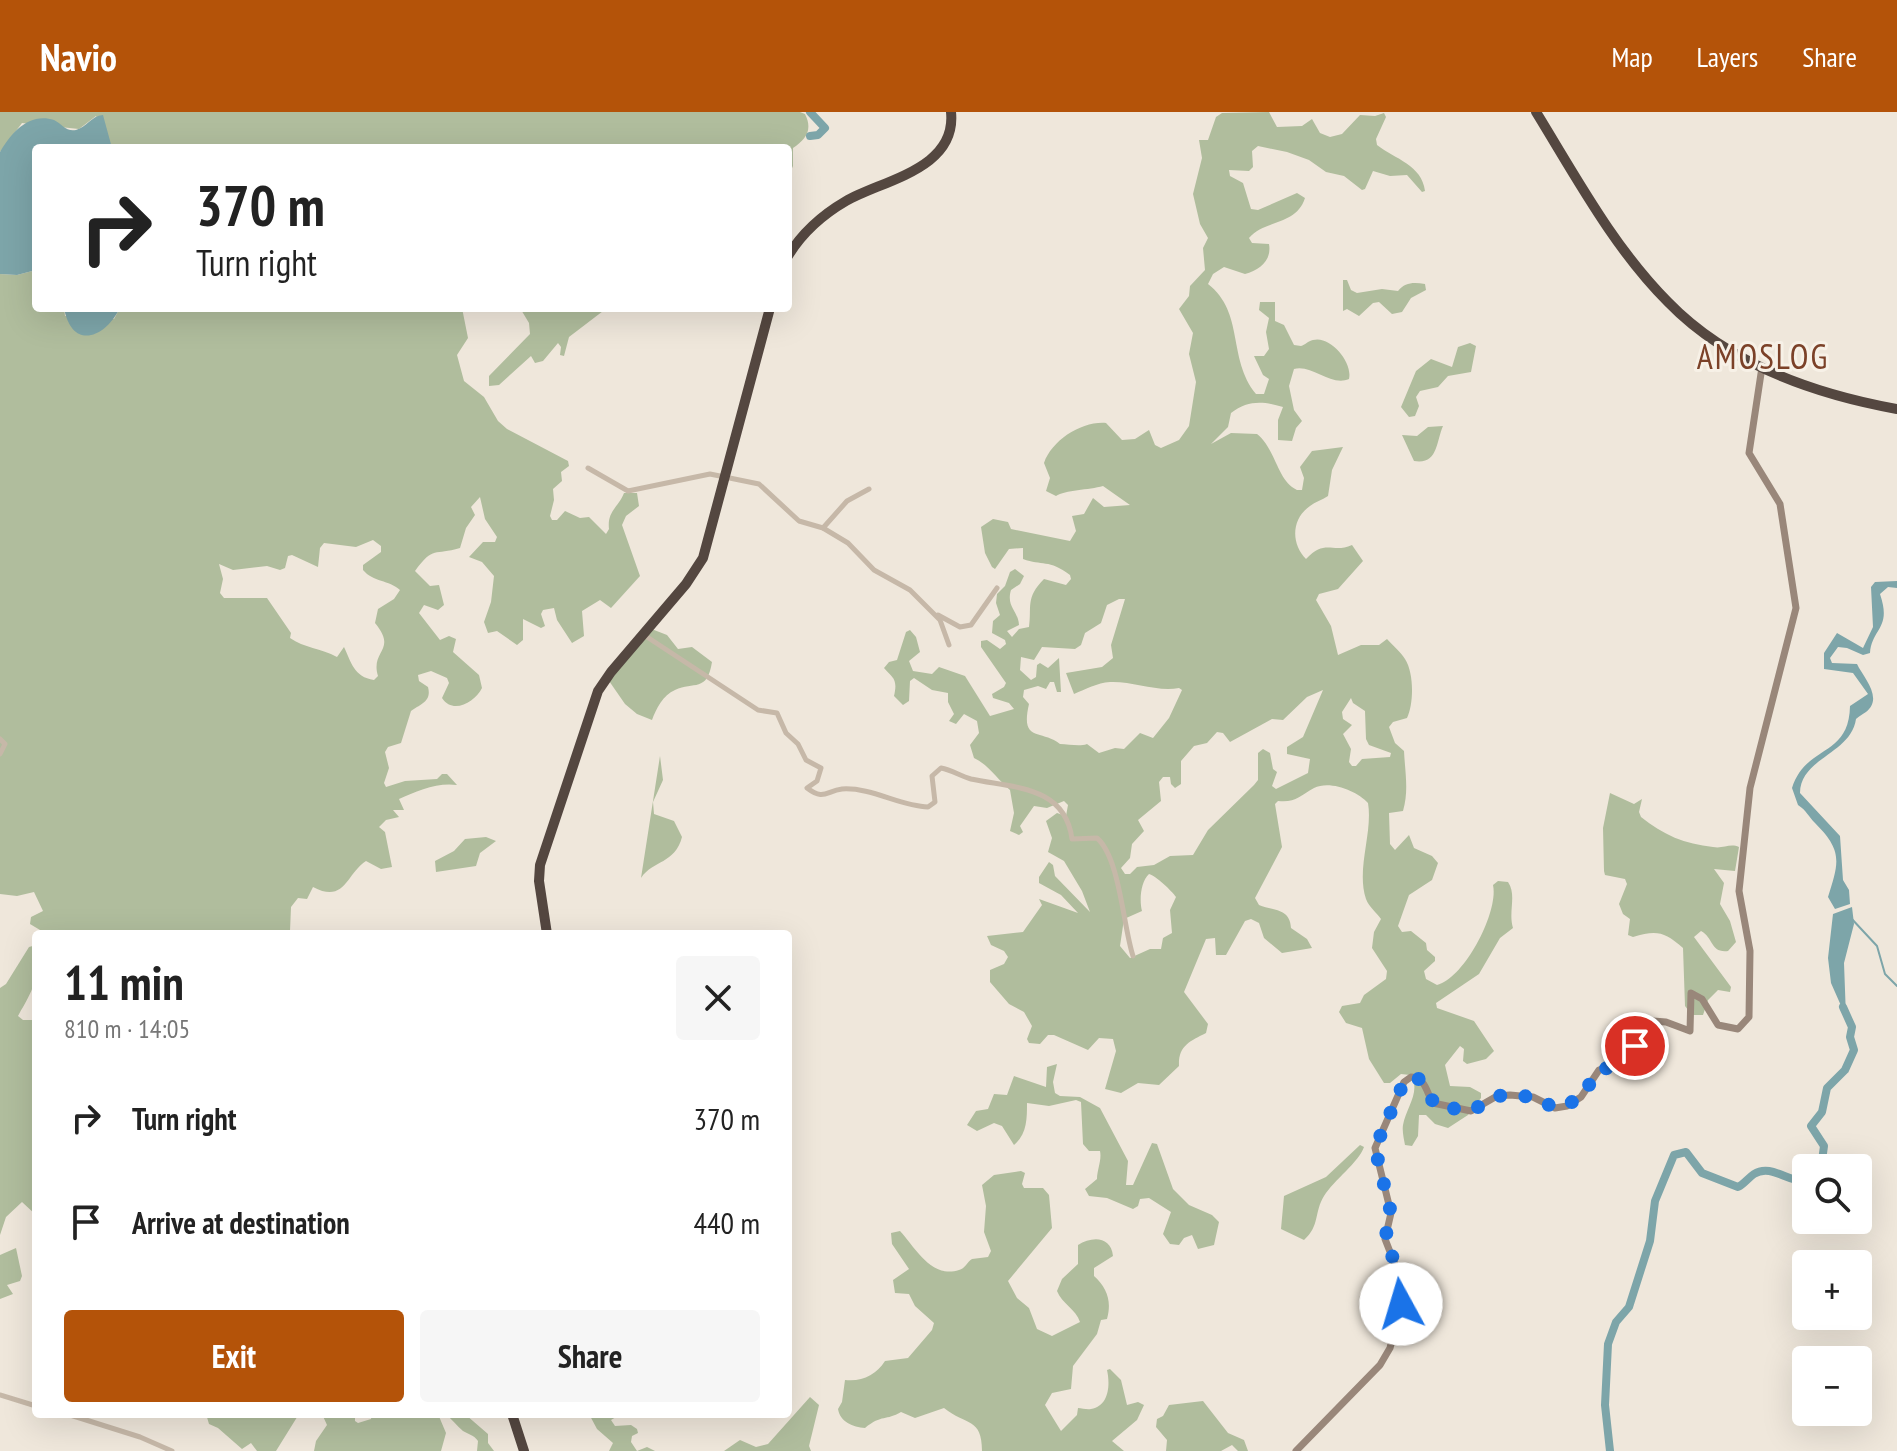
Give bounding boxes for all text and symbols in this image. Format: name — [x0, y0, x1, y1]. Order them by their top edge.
text: Navio — [40, 32, 117, 81]
text: Map — [1611, 38, 1653, 75]
text: Layers — [1697, 38, 1758, 75]
text: Share — [1802, 38, 1857, 75]
text: 370 m — [196, 169, 325, 241]
icon: right — [64, 176, 168, 280]
text: Turn right — [196, 239, 317, 286]
district label: AMOSLOG — [1697, 334, 1829, 378]
text: 11 min — [64, 951, 184, 1013]
button: close — [676, 956, 760, 1040]
text: 810 m · 14:05 — [64, 1012, 190, 1045]
pin — [1601, 1012, 1669, 1080]
icon: arrive — [1613, 1024, 1657, 1068]
icon: right — [64, 1096, 108, 1140]
text: Turn right — [132, 1099, 236, 1138]
text: 370 m — [694, 1099, 760, 1138]
map controls — [1792, 1154, 1872, 1426]
button: search — [1792, 1154, 1872, 1234]
icon: arrive — [64, 1200, 108, 1244]
text: Arrive at destination — [132, 1203, 350, 1242]
text: 440 m — [694, 1203, 760, 1242]
button: + — [1792, 1250, 1872, 1330]
position arrow — [1359, 1262, 1443, 1346]
button: Exit — [64, 1310, 404, 1402]
button: Share — [420, 1310, 760, 1402]
button: − — [1792, 1346, 1872, 1426]

